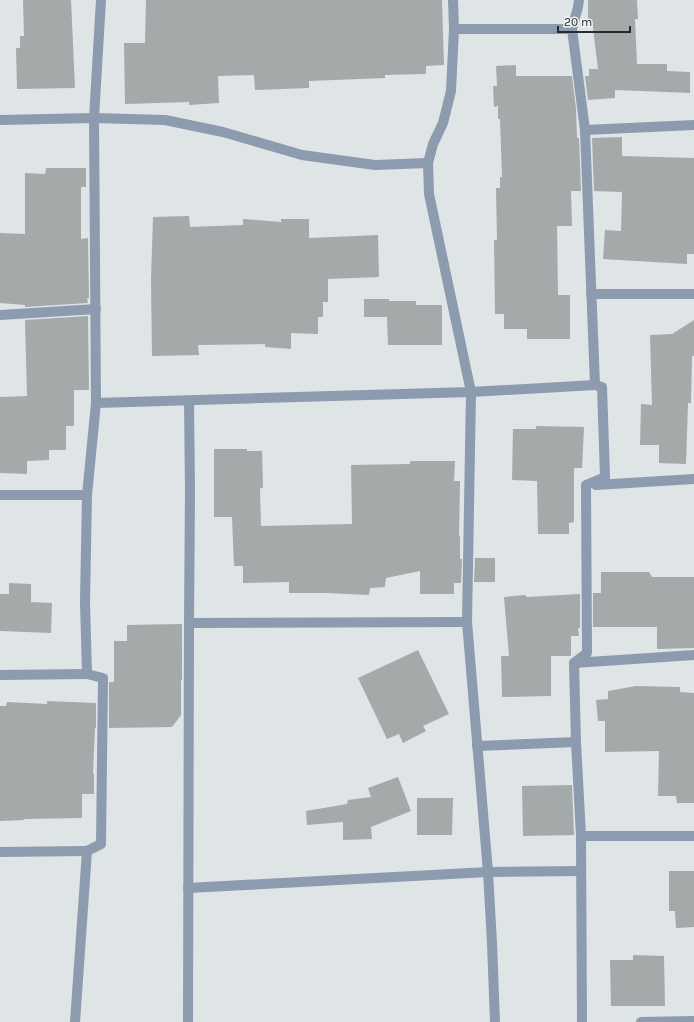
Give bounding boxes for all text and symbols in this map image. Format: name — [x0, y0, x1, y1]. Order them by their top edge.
scale bar — [558, 8, 630, 34]
text: 20 m — [564, 15, 592, 29]

